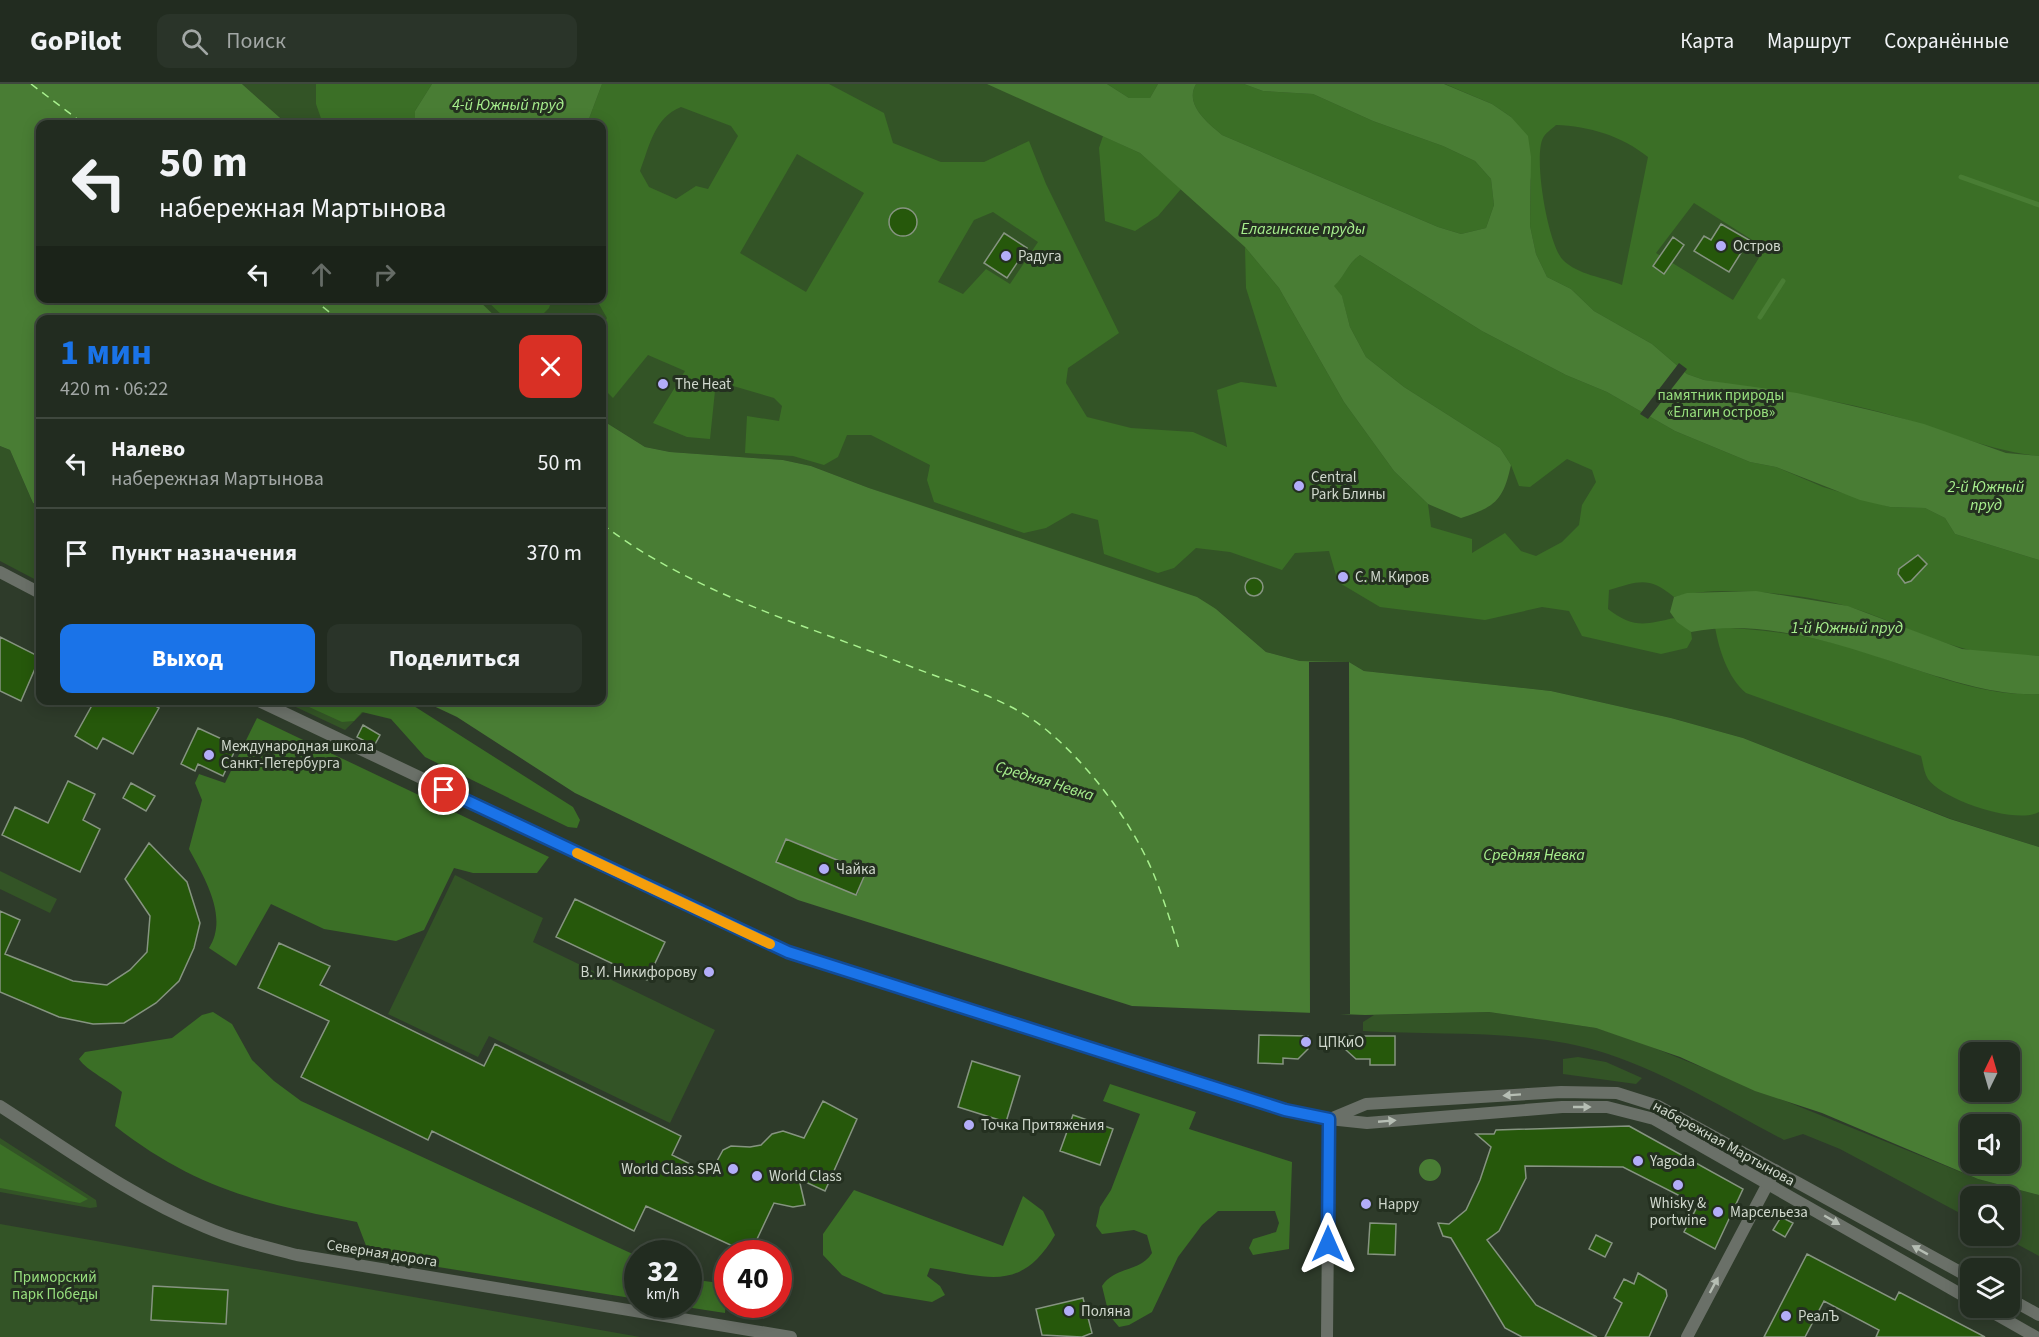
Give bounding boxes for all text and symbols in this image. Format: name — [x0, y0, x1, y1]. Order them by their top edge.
search box — [157, 14, 577, 68]
text: GoPilot — [30, 21, 121, 61]
icon: search — [178, 25, 211, 58]
text: Поиск — [226, 25, 286, 57]
text: Карта — [1680, 26, 1734, 56]
text: Маршрут — [1767, 26, 1851, 56]
text: Сохранённые — [1884, 26, 2009, 56]
water label: 4-й Южный пруд — [452, 94, 564, 116]
text: 50 m — [159, 133, 248, 193]
icon: left — [60, 144, 138, 222]
text: набережная Мартынова — [159, 189, 446, 228]
water label: Елагинские пруды — [1241, 218, 1366, 240]
place label: Остров — [1733, 236, 1781, 257]
marker: Остров — [1714, 239, 1728, 253]
place label: Радуга — [1018, 246, 1062, 267]
marker: Радуга — [999, 249, 1013, 263]
icon: left — [242, 258, 275, 291]
icon: ahead — [305, 258, 338, 291]
icon: right — [368, 258, 401, 291]
text: 1 мин — [60, 327, 152, 378]
button: close — [519, 335, 582, 398]
place label: The Heat — [675, 374, 731, 395]
text: 420 m · 06:22 — [60, 375, 168, 403]
marker: The Heat — [656, 377, 670, 391]
park label: памятник природы «Елагин остров» — [1658, 385, 1784, 423]
text: Налево — [111, 433, 185, 465]
icon: left — [60, 447, 93, 480]
text: 50 m — [537, 447, 582, 479]
text: набережная Мартынова — [111, 465, 324, 493]
place label: Central Park Блины — [1311, 467, 1386, 505]
water label: 2-й Южный пруд — [1947, 476, 2024, 516]
marker: Central Park Блины — [1292, 479, 1306, 493]
icon: arrive — [60, 537, 93, 570]
text: Пункт назначения — [111, 537, 297, 569]
text: 370 m — [527, 537, 582, 569]
place label: С. М. Киров — [1355, 567, 1430, 588]
marker: С. М. Киров — [1336, 570, 1350, 584]
water label: 1-й Южный пруд — [1791, 617, 1903, 639]
button: Выход — [60, 624, 315, 693]
button: Поделиться — [327, 624, 582, 693]
place label: Международная школа Санкт-Петербурга — [221, 736, 374, 774]
marker: Международная школа Санкт-Петербурга — [202, 748, 216, 762]
water label: Средняя Невка — [993, 756, 1097, 806]
pin — [418, 764, 469, 815]
icon: arrive — [427, 773, 460, 806]
water label: Средняя Невка — [1483, 844, 1585, 866]
place label: Чайка — [836, 859, 876, 880]
marker: Чайка — [817, 862, 831, 876]
place label: В. И. Никифорову — [581, 962, 697, 983]
marker: В. И. Никифорову — [702, 965, 716, 979]
place label: ЦПКиО — [1318, 1032, 1364, 1053]
marker: ЦПКиО — [1299, 1035, 1313, 1049]
north arrow — [1960, 1042, 2020, 1102]
map controls — [1960, 1042, 2020, 1318]
one-way arrow — [1502, 1090, 1521, 1100]
street label: набережная Мартынова — [1649, 1096, 1799, 1191]
one-way arrow — [1572, 1102, 1591, 1112]
button: sound — [1960, 1114, 2020, 1174]
place label: Точка Притяжения — [981, 1115, 1104, 1136]
one-way arrow — [1378, 1116, 1397, 1126]
marker: Точка Притяжения — [962, 1118, 976, 1132]
place label: Yagoda — [1649, 1151, 1695, 1172]
marker: Yagoda — [1631, 1154, 1645, 1168]
place label: World Class SPA — [621, 1159, 722, 1180]
marker: World Class SPA — [726, 1162, 740, 1176]
place label: World Class — [769, 1166, 842, 1187]
marker: World Class — [750, 1169, 764, 1183]
marker: Whisky & portwine — [1671, 1178, 1685, 1192]
button: search — [1960, 1186, 2020, 1246]
place label: Whisky & portwine — [1650, 1193, 1706, 1231]
place label: Happy — [1378, 1194, 1419, 1215]
marker: Happy — [1359, 1197, 1373, 1211]
place label: Марсельеза — [1730, 1202, 1808, 1223]
marker: Марсельеза — [1711, 1205, 1725, 1219]
position arrow — [1296, 1212, 1360, 1276]
one-way arrow — [1824, 1215, 1840, 1226]
street label: Северная дорога — [325, 1234, 439, 1273]
speed limit sign: 40 — [714, 1240, 792, 1318]
one-way arrow — [1911, 1245, 1928, 1255]
text: 32 — [647, 1250, 679, 1293]
button: layers — [1960, 1258, 2020, 1318]
park label: Приморский парк Победы — [12, 1267, 98, 1305]
one-way arrow — [1709, 1277, 1719, 1294]
text: km/h — [646, 1284, 680, 1305]
place label: Поляна — [1081, 1301, 1131, 1322]
marker: Поляна — [1062, 1304, 1076, 1318]
place label: РеалЪ — [1798, 1306, 1840, 1327]
marker: РеалЪ — [1779, 1309, 1793, 1323]

